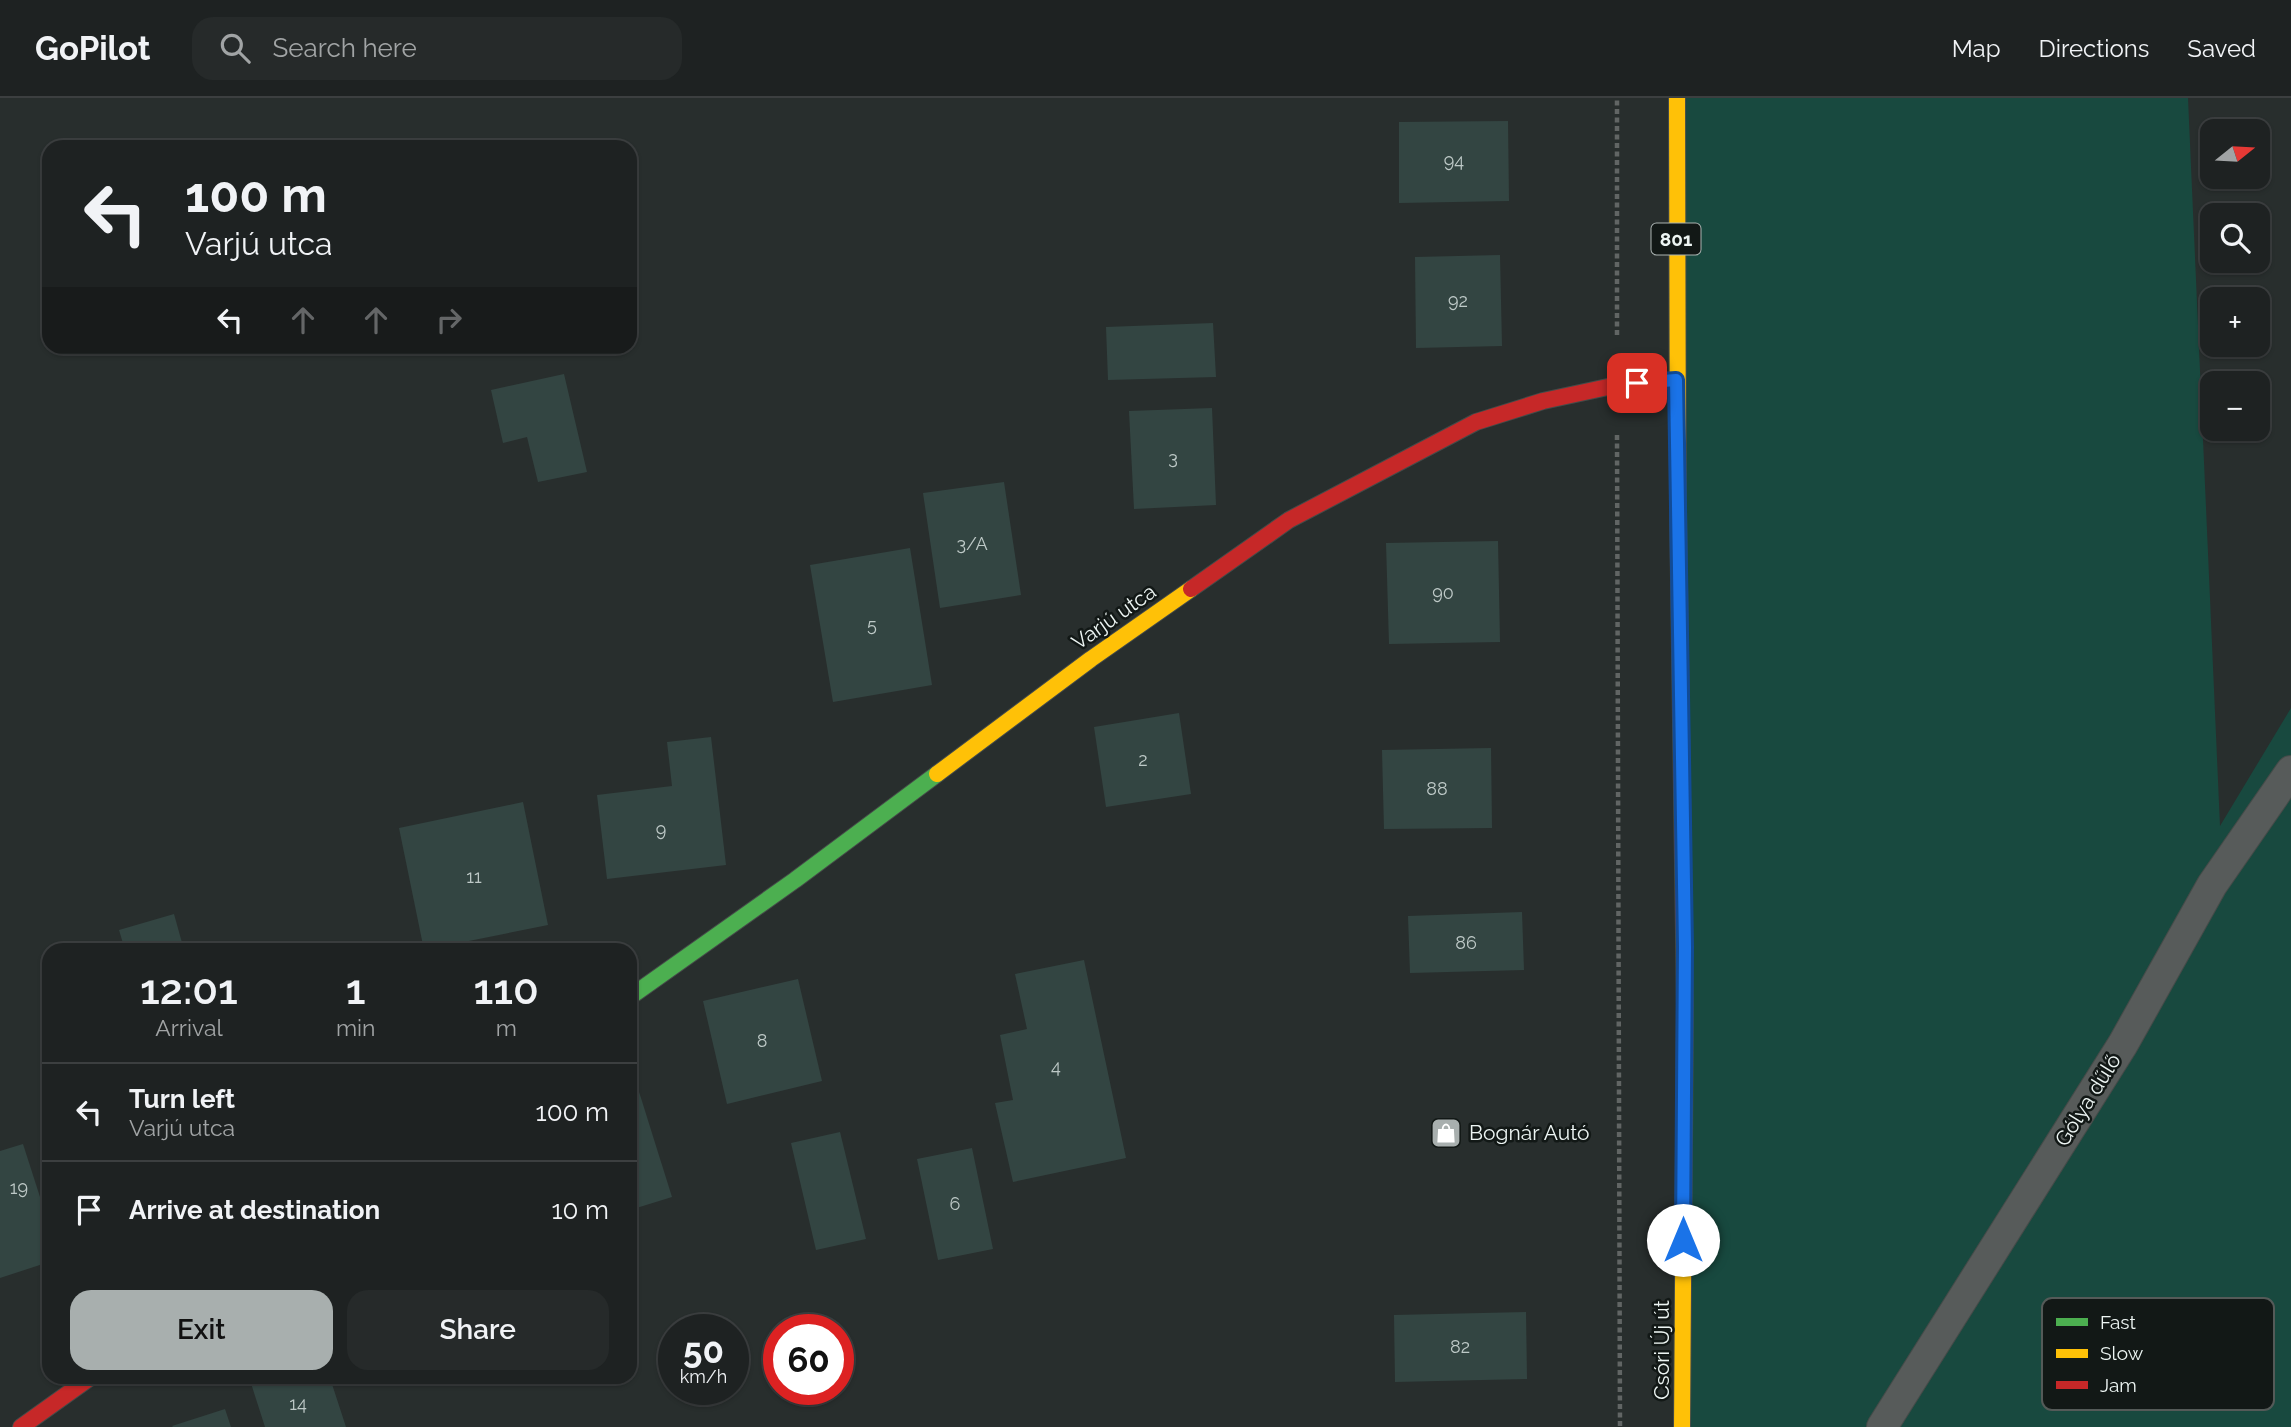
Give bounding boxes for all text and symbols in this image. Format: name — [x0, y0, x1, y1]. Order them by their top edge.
search box — [192, 17, 682, 80]
text: GoPilot — [35, 29, 150, 68]
icon: search — [216, 29, 254, 67]
text: Search here — [272, 33, 417, 63]
text: Map — [1952, 34, 2001, 63]
text: Directions — [2039, 34, 2149, 63]
text: Saved — [2187, 34, 2256, 63]
north arrow — [2200, 119, 2270, 189]
map controls — [2200, 119, 2270, 441]
house number: 94 — [1444, 150, 1464, 171]
text: 100 m — [185, 166, 327, 223]
icon: left — [70, 168, 161, 259]
button: search — [2200, 203, 2270, 273]
road number: 801 — [1652, 223, 1700, 254]
text: Varjú utca — [185, 225, 333, 262]
button: + — [2200, 287, 2270, 357]
house number: 92 — [1448, 290, 1468, 311]
icon: left — [211, 301, 249, 339]
icon: ahead — [284, 301, 322, 339]
icon: ahead — [357, 301, 395, 339]
icon: right — [430, 301, 468, 339]
pin — [1607, 353, 1667, 413]
icon: arrive — [1618, 364, 1656, 402]
button: − — [2200, 371, 2270, 441]
house number: 3 — [1168, 447, 1178, 468]
house number: 3/A — [956, 533, 988, 554]
street label: Varjú utca — [1067, 579, 1161, 655]
house number: 90 — [1432, 582, 1454, 603]
house number: 5 — [867, 614, 877, 635]
house number: 2 — [1138, 749, 1148, 770]
house number: 88 — [1426, 778, 1448, 799]
house number: 9 — [656, 819, 666, 840]
house number: 11 — [466, 866, 482, 887]
house number: 86 — [1455, 932, 1477, 953]
text: 12:01 — [140, 965, 238, 1014]
text: 1 — [346, 965, 366, 1014]
text: 110 — [474, 965, 539, 1014]
text: Arrival — [155, 1014, 223, 1041]
text: min — [336, 1014, 375, 1041]
text: m — [496, 1014, 517, 1041]
house number: 8 — [757, 1030, 767, 1051]
street label: Gólya dűlő — [2049, 1049, 2126, 1151]
house number: 4 — [1051, 1056, 1061, 1077]
text: Turn left — [129, 1084, 235, 1114]
icon: left — [70, 1093, 108, 1131]
text: 100 m — [536, 1097, 609, 1127]
text: Varjú utca — [129, 1114, 235, 1141]
shop icon: Bognár Autó — [1429, 1116, 1463, 1150]
place label: Bognár Autó — [1469, 1120, 1590, 1145]
house number: 19 — [10, 1177, 28, 1198]
icon: arrive — [70, 1191, 108, 1229]
house number: 6 — [950, 1193, 961, 1214]
text: Arrive at destination — [129, 1195, 380, 1225]
text: 10 m — [551, 1195, 609, 1225]
position arrow — [1646, 1203, 1720, 1277]
button: Exit — [70, 1290, 333, 1370]
button: Share — [347, 1290, 609, 1370]
legend — [2042, 1298, 2274, 1410]
street label: Csóri Új út — [1649, 1300, 1674, 1400]
text: Fast — [2100, 1311, 2136, 1333]
speed limit sign: 60 — [763, 1314, 854, 1405]
text: 50 — [683, 1330, 724, 1371]
house number: 82 — [1450, 1336, 1470, 1357]
text: Slow — [2100, 1342, 2144, 1364]
text: km/h — [680, 1366, 727, 1387]
text: Jam — [2100, 1374, 2137, 1396]
house number: 14 — [289, 1393, 307, 1414]

